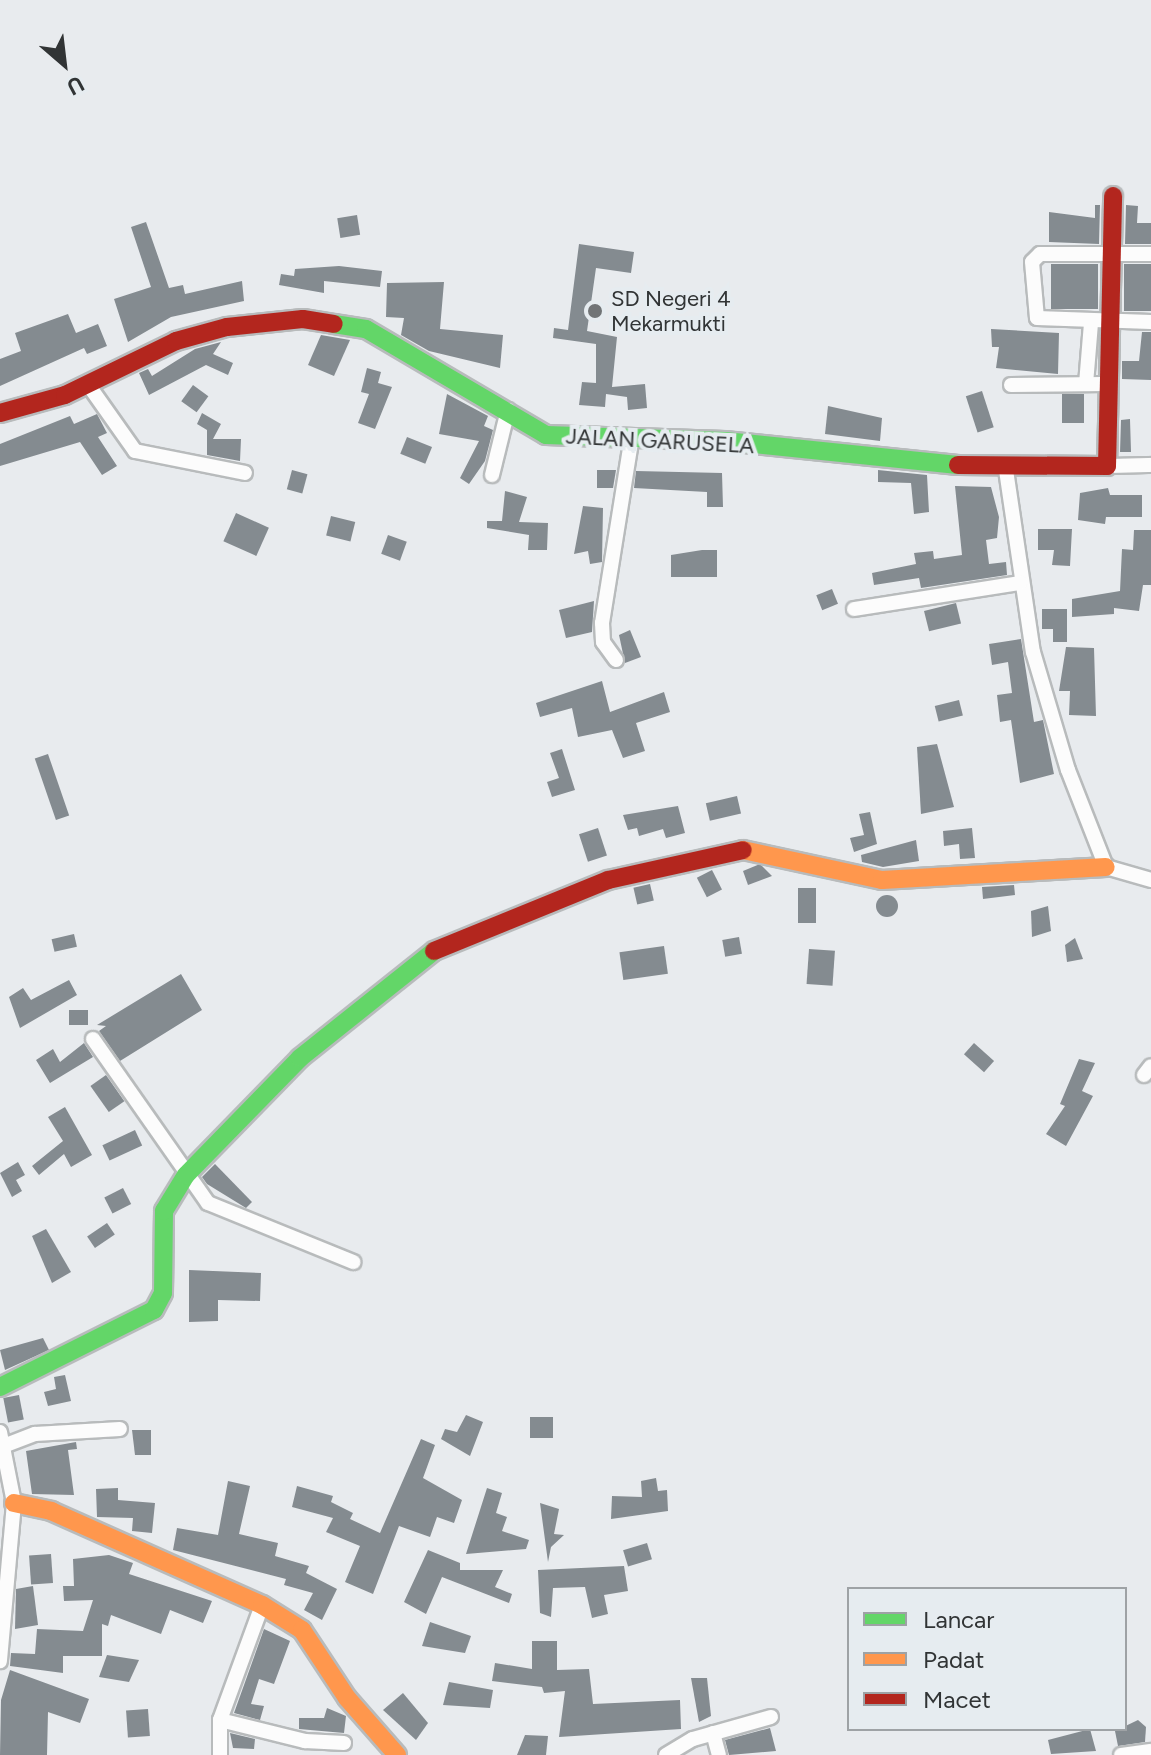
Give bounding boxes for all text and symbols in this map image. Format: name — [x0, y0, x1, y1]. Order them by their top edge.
north arrow — [24, 24, 104, 104]
text: U — [62, 70, 89, 101]
place label: SD Negeri 4 Mekarmukti — [611, 285, 731, 336]
marker: SD Negeri 4 Mekarmukti — [586, 302, 604, 320]
street label: JALAN GARUSELA — [565, 423, 755, 459]
legend — [847, 1587, 1127, 1731]
text: Lancar — [923, 1605, 994, 1634]
text: Padat — [923, 1645, 984, 1674]
text: Macet — [923, 1685, 991, 1714]

